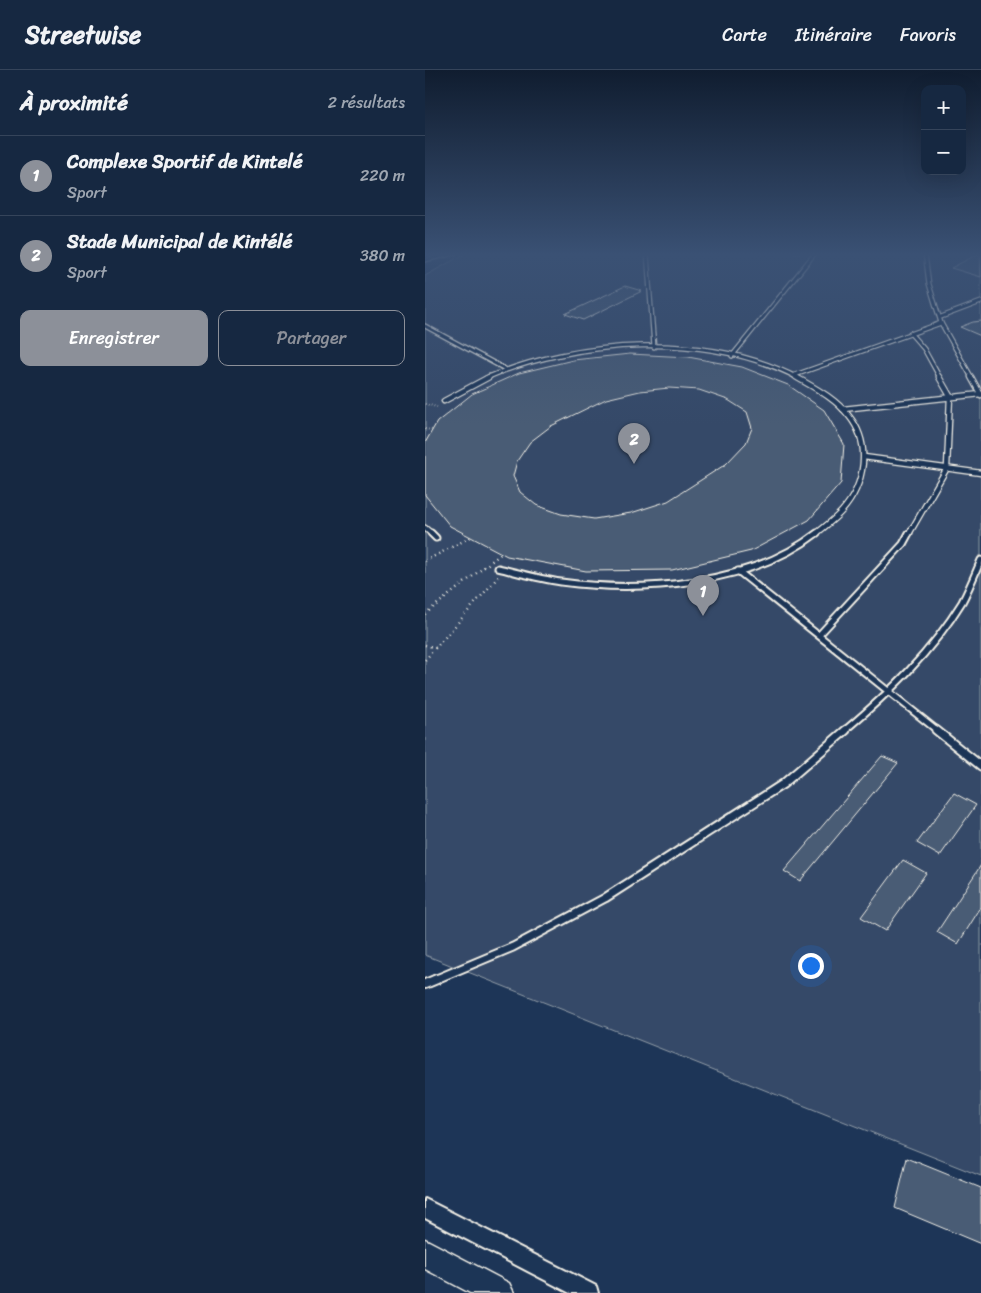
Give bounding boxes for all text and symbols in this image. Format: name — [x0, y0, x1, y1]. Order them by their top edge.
text: Streetwise — [25, 14, 141, 56]
text: Carte — [722, 19, 767, 51]
text: Itinéraire — [795, 19, 872, 51]
text: Favoris — [900, 19, 956, 51]
text: À proximité — [20, 84, 128, 122]
map controls — [921, 85, 966, 175]
button: + — [921, 85, 966, 130]
text: 2 résultats — [328, 88, 405, 117]
button: − — [921, 130, 966, 175]
text: Complexe Sportif de Kintelé — [67, 145, 303, 178]
text: 1 — [33, 161, 39, 190]
text: 220 m — [360, 161, 405, 190]
text: Sport — [67, 178, 107, 207]
text: Stade Municipal de Kintélé — [67, 225, 293, 258]
text: 2 — [31, 241, 41, 270]
text: 380 m — [360, 241, 405, 270]
text: Sport — [67, 258, 107, 287]
button: Enregistrer — [20, 310, 208, 366]
button: Partager — [218, 310, 405, 366]
pin: 2 — [618, 423, 650, 464]
pin: 1 — [687, 575, 719, 616]
your location — [798, 953, 824, 979]

